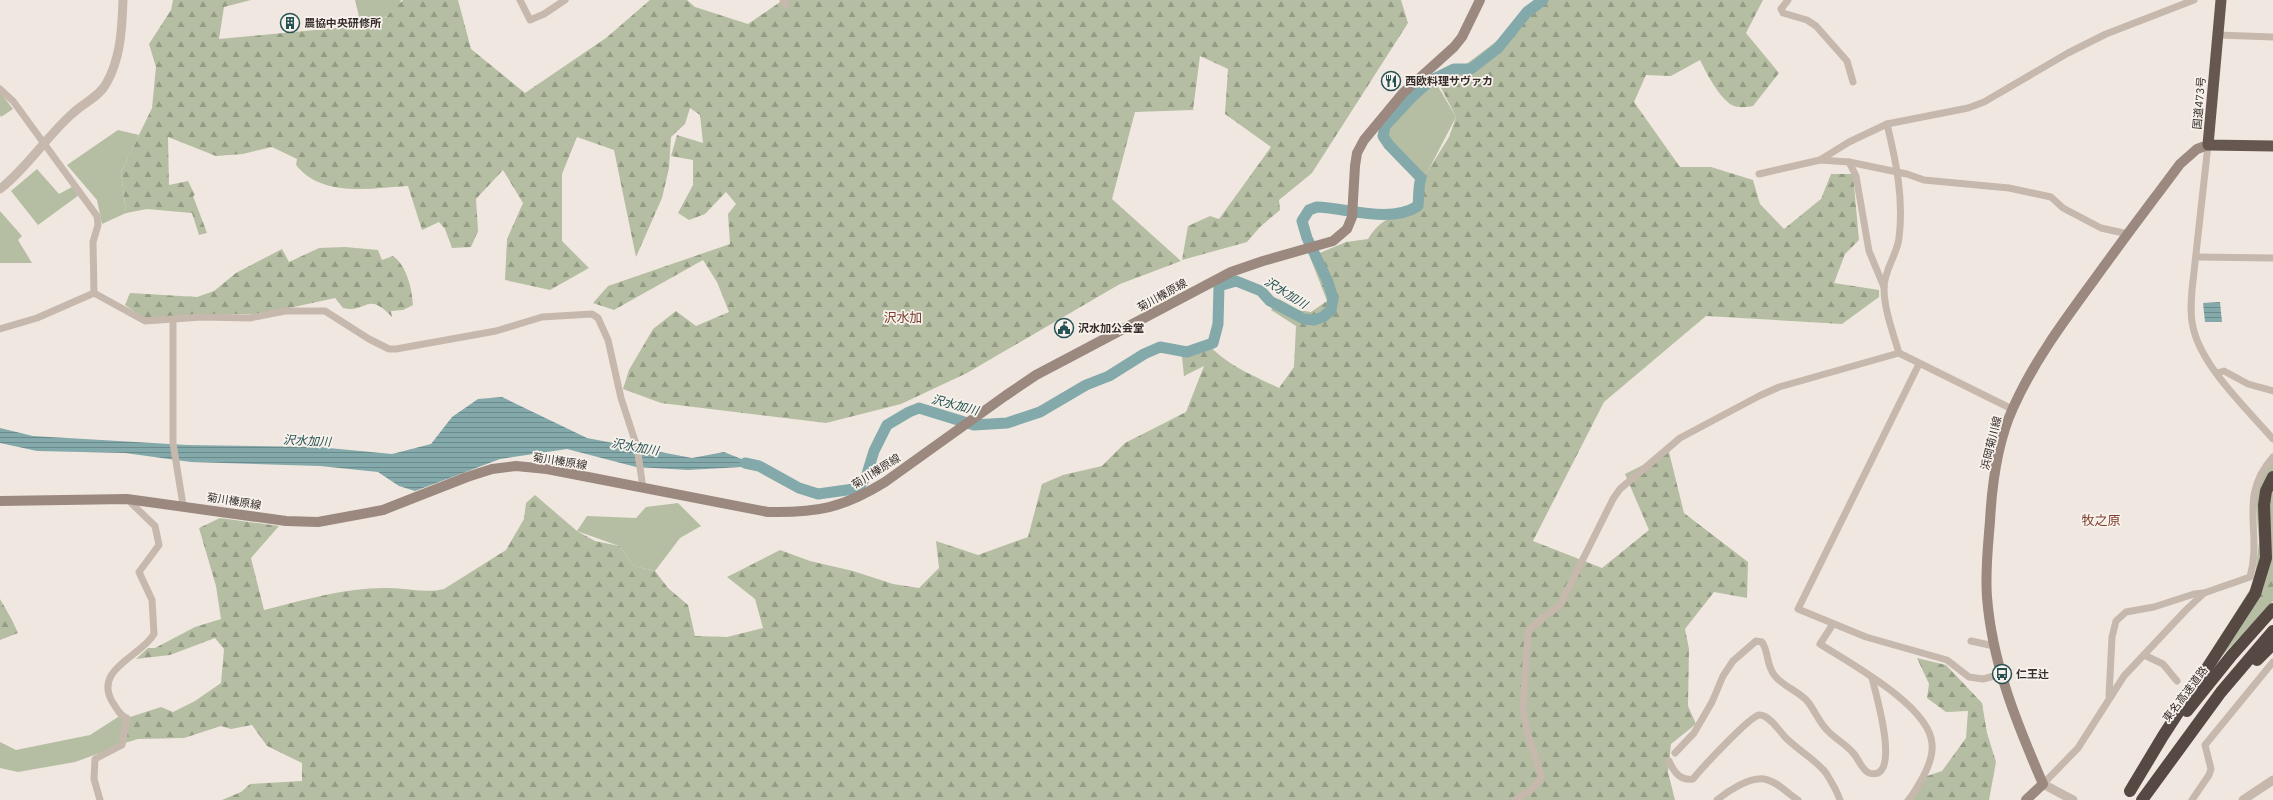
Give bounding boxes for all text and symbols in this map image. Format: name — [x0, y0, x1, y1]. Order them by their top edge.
building icon: 農協中央研修所 — [279, 12, 301, 34]
place label: 農協中央研修所 — [304, 16, 381, 30]
restaurant icon: 西欧料理サヴァカ — [1380, 70, 1402, 92]
place label: 西欧料理サヴァカ — [1405, 74, 1493, 88]
street label: 国道473号 — [2190, 76, 2208, 130]
water label: 沢水加川 — [1262, 273, 1312, 313]
street label: 菊川榛原線 — [1135, 276, 1189, 314]
district label: 沢水加 — [883, 309, 923, 326]
public building icon: 沢水加公会堂 — [1053, 317, 1075, 339]
place label: 沢水加公会堂 — [1078, 321, 1144, 335]
water label: 沢水加川 — [930, 391, 982, 418]
street label: 浜岡菊川線 — [1978, 415, 2004, 471]
water label: 沢水加川 — [283, 432, 333, 449]
water label: 沢水加川 — [610, 435, 662, 458]
street label: 菊川榛原線 — [532, 450, 588, 472]
street label: 菊川榛原線 — [849, 450, 903, 492]
street label: 菊川榛原線 — [206, 490, 262, 512]
district label: 牧之原 — [2081, 512, 2121, 529]
bus stop icon: 仁王辻 — [1991, 663, 2013, 685]
street label: 東名高速道路 — [2160, 663, 2210, 725]
place label: 仁王辻 — [2016, 667, 2049, 681]

